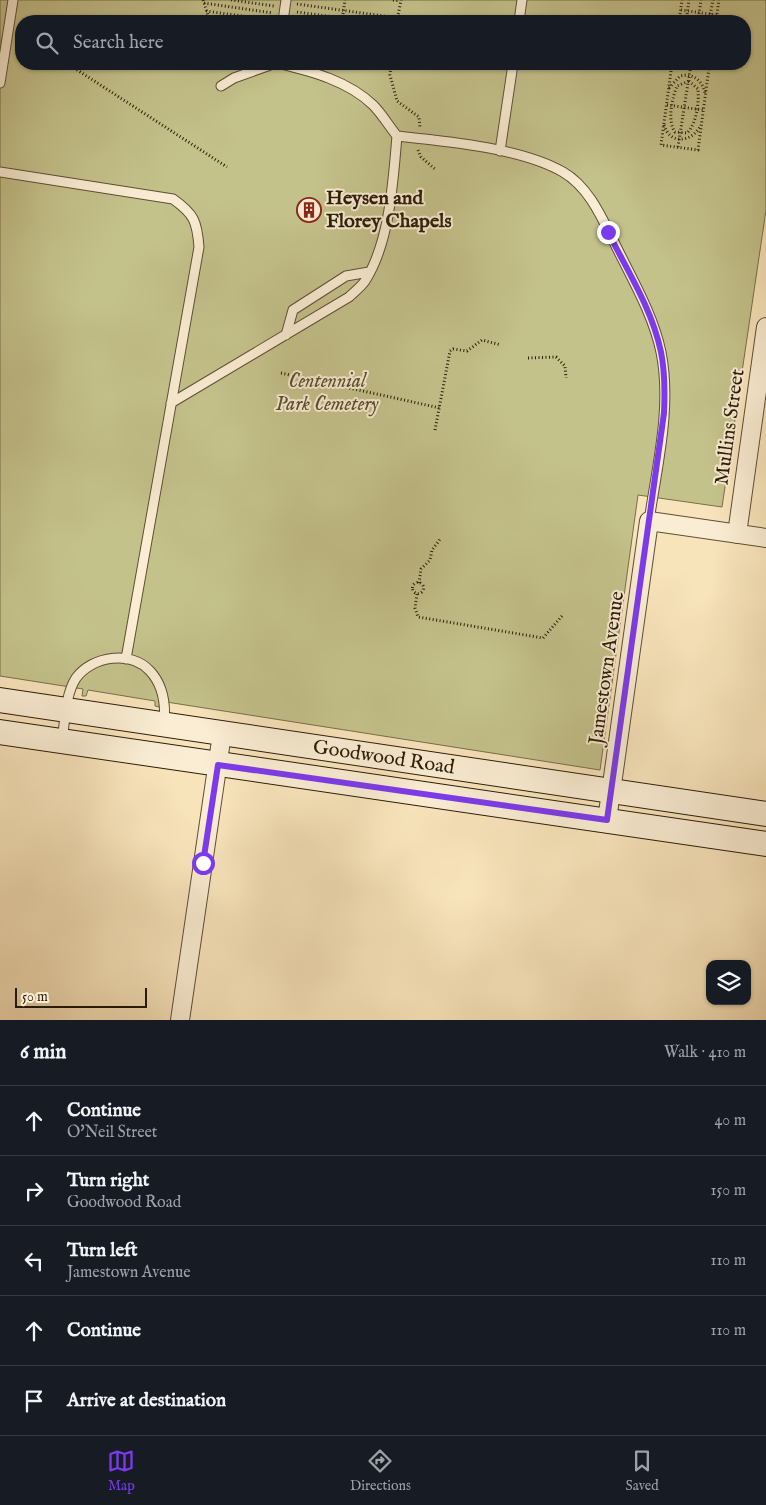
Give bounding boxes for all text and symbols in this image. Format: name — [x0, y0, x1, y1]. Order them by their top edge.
search box — [15, 15, 751, 70]
icon: search — [33, 29, 61, 57]
text: Search here — [73, 31, 164, 55]
place label: Heysen and Florey Chapels — [326, 186, 452, 234]
building icon: Heysen and Florey Chapels — [296, 197, 322, 223]
route end — [597, 221, 620, 244]
street label: Mullins Street — [709, 367, 751, 487]
park label: Centennial Park Cemetery — [275, 369, 379, 417]
street label: Jamestown Avenue — [584, 590, 630, 748]
street label: Goodwood Road — [311, 734, 457, 780]
route start — [192, 852, 215, 875]
map controls — [706, 960, 751, 1005]
button: layers — [706, 960, 751, 1005]
scale bar — [15, 985, 148, 1008]
text: 50 m — [22, 988, 48, 1006]
text: 6 min — [20, 1039, 66, 1066]
text: Walk · 410 m — [664, 1043, 746, 1063]
text: Continue — [67, 1099, 141, 1123]
icon: ahead — [20, 1107, 48, 1135]
text: 40 m — [714, 1111, 746, 1131]
text: O'Neil Street — [67, 1123, 157, 1143]
text: Turn right — [67, 1169, 149, 1193]
icon: right — [20, 1177, 48, 1205]
text: 150 m — [711, 1181, 746, 1201]
text: Goodwood Road — [67, 1193, 181, 1213]
text: Turn left — [67, 1239, 138, 1263]
icon: left — [20, 1247, 48, 1275]
text: 110 m — [710, 1251, 746, 1271]
text: Jamestown Avenue — [67, 1263, 191, 1283]
icon: ahead — [20, 1317, 48, 1345]
text: Continue — [67, 1319, 141, 1343]
text: 110 m — [710, 1321, 746, 1341]
icon: arrive — [20, 1387, 48, 1415]
text: Arrive at destination — [67, 1389, 226, 1413]
tab: Map — [107, 1447, 135, 1495]
tab: Directions — [350, 1447, 411, 1495]
tab: Saved — [626, 1447, 659, 1495]

